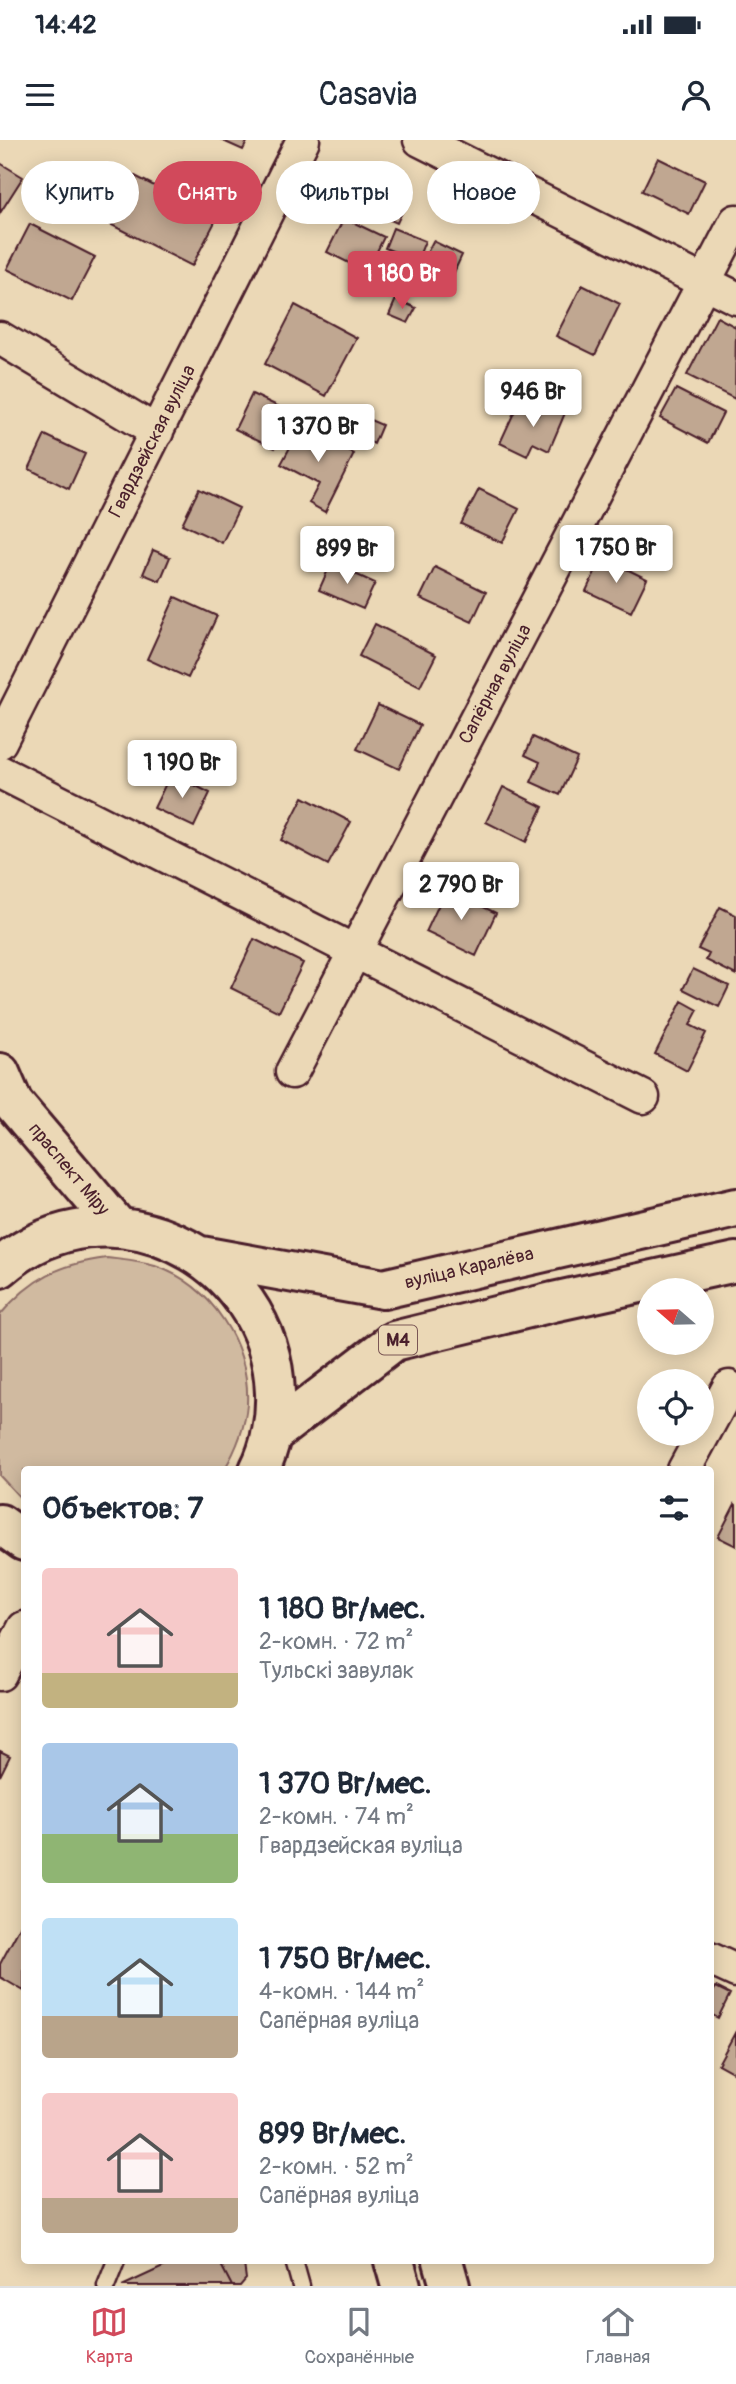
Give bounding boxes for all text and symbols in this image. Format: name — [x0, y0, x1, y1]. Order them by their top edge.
text: 14:42 — [35, 9, 97, 41]
text: Casavia — [319, 75, 417, 115]
icon: menu — [21, 76, 59, 114]
icon: person — [677, 76, 715, 114]
chip: Купить — [21, 161, 139, 224]
chip: Снять — [153, 161, 262, 224]
chip: Фильтры — [276, 161, 413, 224]
chip: Новое — [427, 161, 540, 224]
pin: 1 180 Br — [330, 251, 474, 311]
text: 1 180 Br — [364, 259, 440, 288]
street label: Гвардзейская вуліца — [103, 360, 201, 521]
pin: 946 Br — [476, 370, 590, 429]
text: 946 Br — [501, 377, 565, 406]
pin: 1 370 Br — [246, 404, 390, 464]
text: 1 370 Br — [278, 412, 358, 441]
pin: 899 Br — [290, 526, 404, 586]
pin: 1 750 Br — [544, 526, 688, 585]
text: 1 750 Br — [576, 533, 656, 562]
text: 899 Br — [316, 534, 378, 563]
street label: Сапёрная вуліца — [453, 620, 537, 748]
pin: 1 190 Br — [110, 740, 254, 800]
text: 1 190 Br — [144, 748, 220, 777]
pin: 2 790 Br — [389, 862, 533, 922]
text: 2 790 Br — [419, 870, 503, 899]
street label: праспект Міру — [23, 1118, 115, 1220]
street label: вуліца Каралёва — [402, 1241, 536, 1295]
north arrow — [637, 1278, 714, 1354]
map controls — [637, 1278, 714, 1446]
road number: М4 — [379, 1325, 417, 1354]
button: locate — [637, 1369, 714, 1446]
icon: filters — [655, 1489, 693, 1527]
text: Объектов: 7 — [42, 1490, 203, 1527]
text: 1 180 Br/мес. — [259, 1590, 426, 1627]
icon: home — [98, 1596, 182, 1680]
text: 2-комн. · 72 m² — [259, 1627, 413, 1656]
text: Тульскі завулак — [259, 1656, 414, 1685]
text: 1 370 Br/мес. — [259, 1765, 432, 1802]
icon: home — [98, 1771, 182, 1855]
text: 2-комн. · 74 m² — [259, 1802, 414, 1831]
text: Гвардзейская вуліца — [259, 1831, 463, 1860]
text: 1 750 Br/мес. — [259, 1940, 431, 1977]
icon: home — [98, 1946, 182, 2030]
text: 4-комн. · 144 m² — [259, 1977, 424, 2006]
text: Сапёрная вуліца — [259, 2006, 419, 2035]
text: 899 Br/мес. — [259, 2115, 406, 2152]
icon: home — [98, 2121, 182, 2205]
text: 2-комн. · 52 m² — [259, 2152, 414, 2181]
text: Сапёрная вуліца — [259, 2181, 419, 2210]
tab: Карта — [86, 2303, 133, 2369]
tab: Сохранённые — [305, 2303, 414, 2369]
tab: Главная — [586, 2303, 650, 2369]

